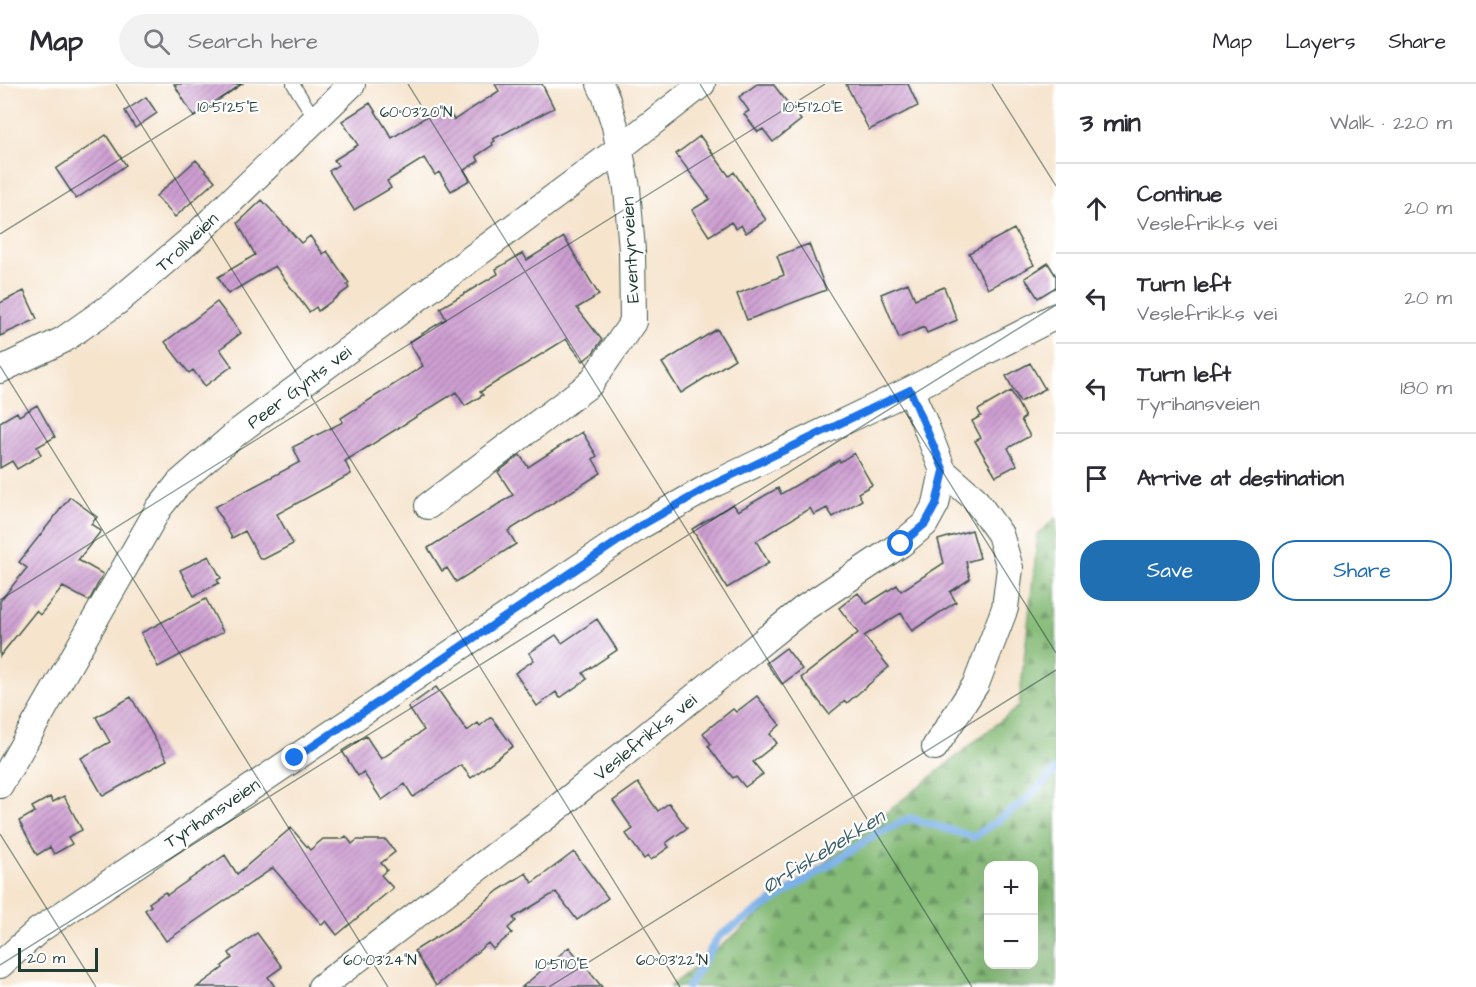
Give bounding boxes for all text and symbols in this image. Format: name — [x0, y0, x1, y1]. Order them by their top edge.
search box — [119, 14, 539, 68]
text: Map — [30, 22, 83, 61]
icon: search — [140, 25, 173, 58]
text: Search here — [188, 26, 318, 57]
text: Map — [1212, 27, 1252, 56]
text: Layers — [1285, 27, 1355, 56]
text: Share — [1388, 27, 1446, 56]
text: 10°51'25"E — [197, 97, 259, 118]
text: 10°51'20"E — [783, 97, 843, 118]
text: 60°03'20"N — [380, 102, 452, 123]
text: 3 min — [1080, 105, 1141, 141]
text: Walk · 220 m — [1330, 109, 1452, 137]
text: Continue — [1137, 179, 1222, 210]
icon: ahead — [1080, 192, 1113, 225]
text: 20 m — [1404, 194, 1452, 222]
street label: Eventyrveien — [615, 196, 647, 304]
street label: Trollveien — [150, 207, 224, 278]
text: Veslefrikks vei — [1137, 210, 1277, 238]
text: Turn left — [1137, 269, 1231, 300]
icon: left — [1080, 282, 1113, 315]
text: 20 m — [1404, 284, 1452, 312]
text: Veslefrikks vei — [1137, 300, 1277, 328]
street label: Peer Gynts vei — [242, 340, 357, 436]
text: Turn left — [1137, 359, 1231, 390]
icon: left — [1080, 372, 1113, 405]
text: 180 m — [1400, 374, 1452, 402]
text: Tyrihansveien — [1137, 390, 1260, 418]
icon: arrive — [1080, 462, 1113, 495]
text: Arrive at destination — [1137, 463, 1344, 494]
route start — [887, 530, 913, 556]
button: Save — [1080, 540, 1260, 601]
button: Share — [1272, 540, 1452, 601]
street label: Veslefrikks vei — [588, 688, 702, 787]
route end — [281, 744, 307, 770]
street label: Tyrihansveien — [160, 772, 266, 855]
water label: Ørfiskebekken — [757, 802, 892, 901]
map controls — [984, 861, 1038, 969]
button: + — [984, 861, 1038, 915]
button: − — [984, 915, 1038, 969]
scale bar — [18, 945, 98, 972]
text: 20 m — [27, 947, 65, 969]
text: 60°03'24"N — [343, 950, 417, 971]
text: 60°03'22"N — [636, 950, 708, 971]
text: 10°51'10"E — [535, 954, 589, 975]

